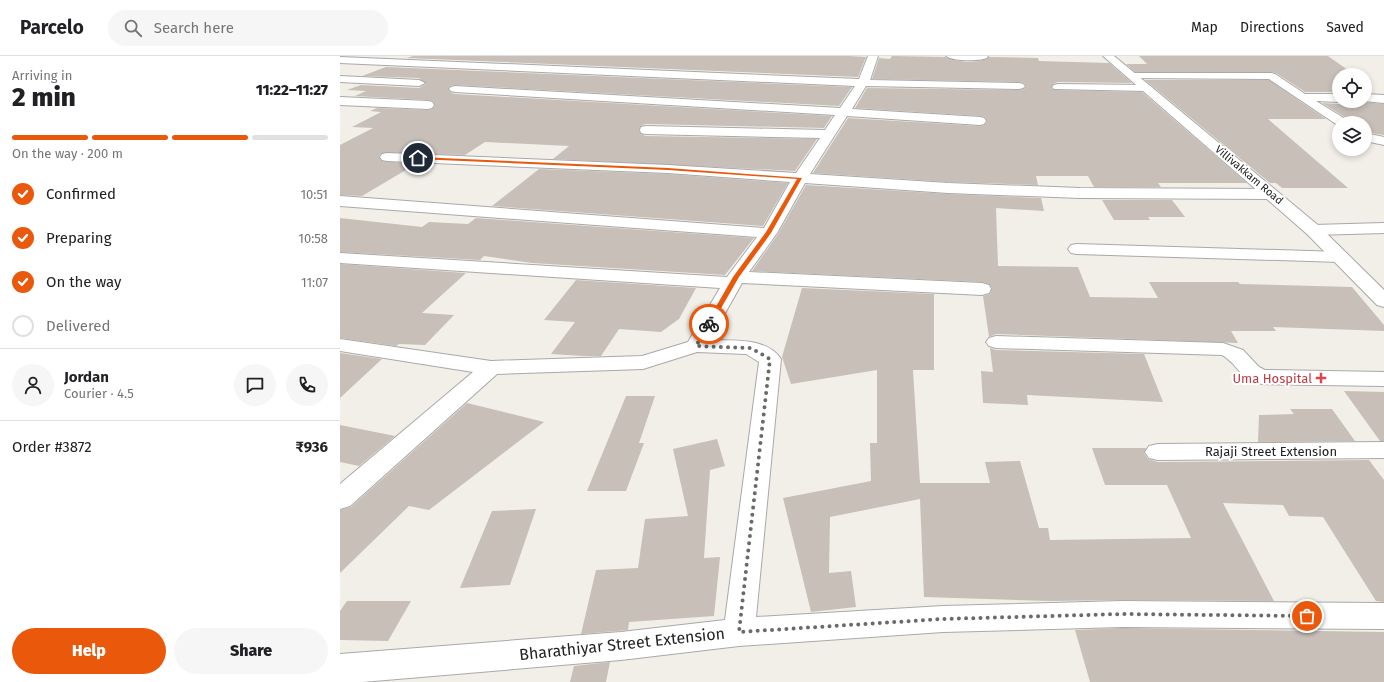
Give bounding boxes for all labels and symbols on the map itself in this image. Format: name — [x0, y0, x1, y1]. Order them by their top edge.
pin — [401, 141, 435, 175]
street label: Villivakkam Road — [1212, 143, 1286, 207]
courier — [689, 304, 729, 344]
place label: Uma Hospital — [1232, 371, 1312, 386]
marker: Uma Hospital — [1315, 372, 1327, 384]
street label: Rajaji Street Extension — [1205, 444, 1337, 459]
pin — [1290, 599, 1324, 633]
street label: Bharathiyar Street Extension — [518, 624, 726, 664]

